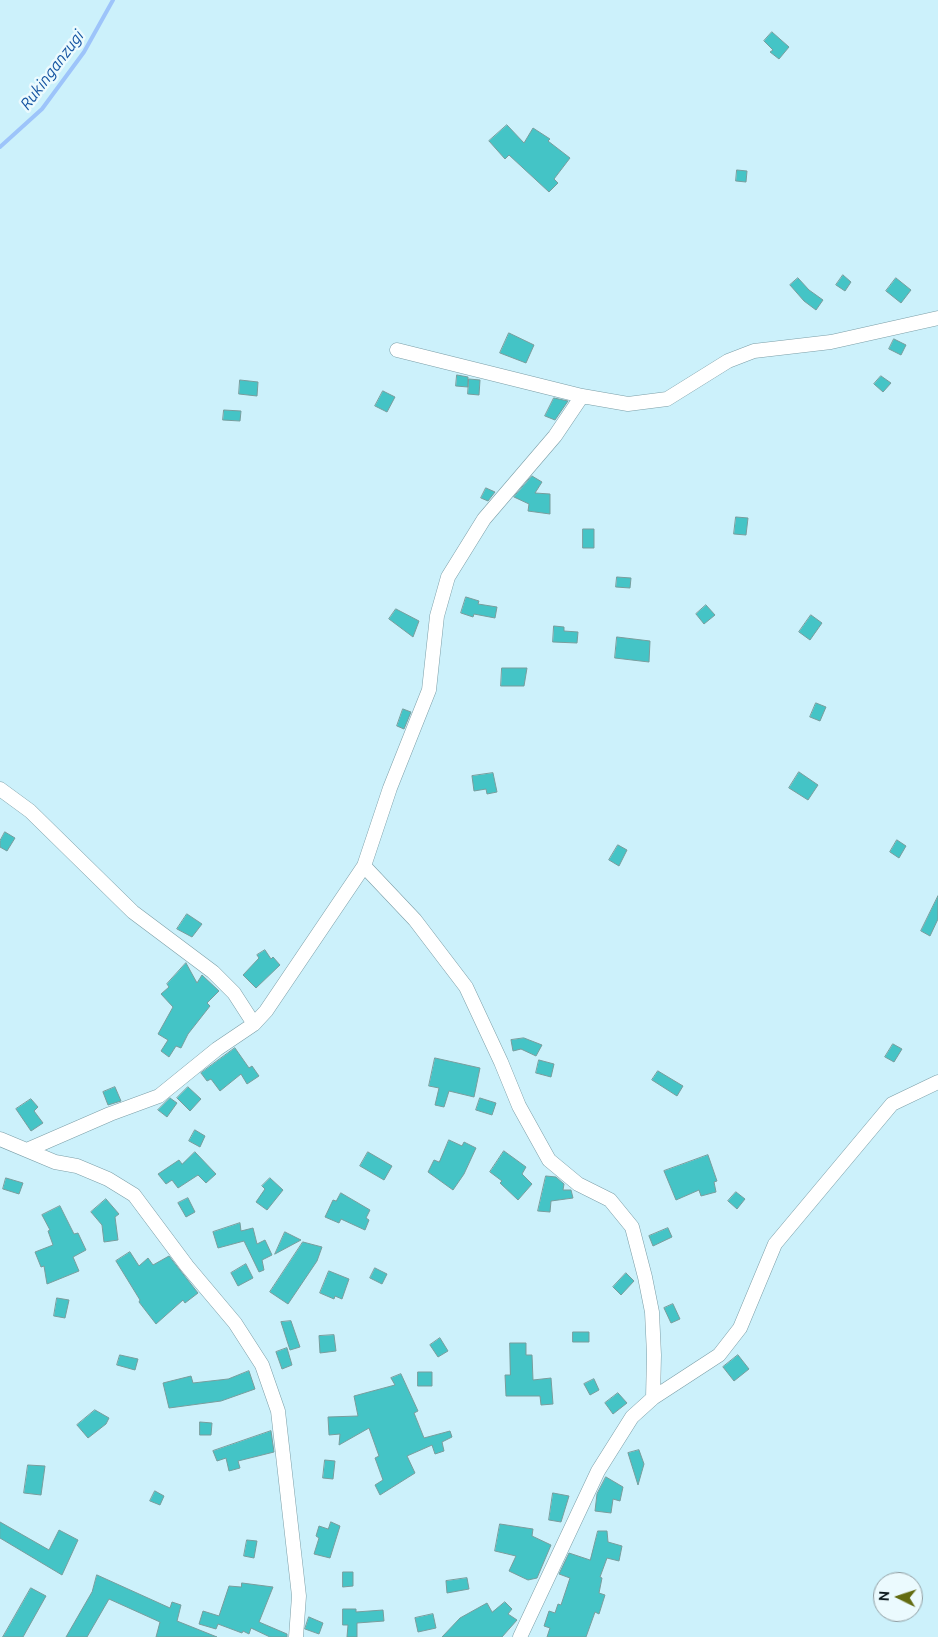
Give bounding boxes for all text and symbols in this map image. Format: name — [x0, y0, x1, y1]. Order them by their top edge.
water label: Rukinganzugi — [16, 27, 88, 113]
north arrow — [873, 1572, 923, 1622]
text: N — [876, 1590, 892, 1602]

